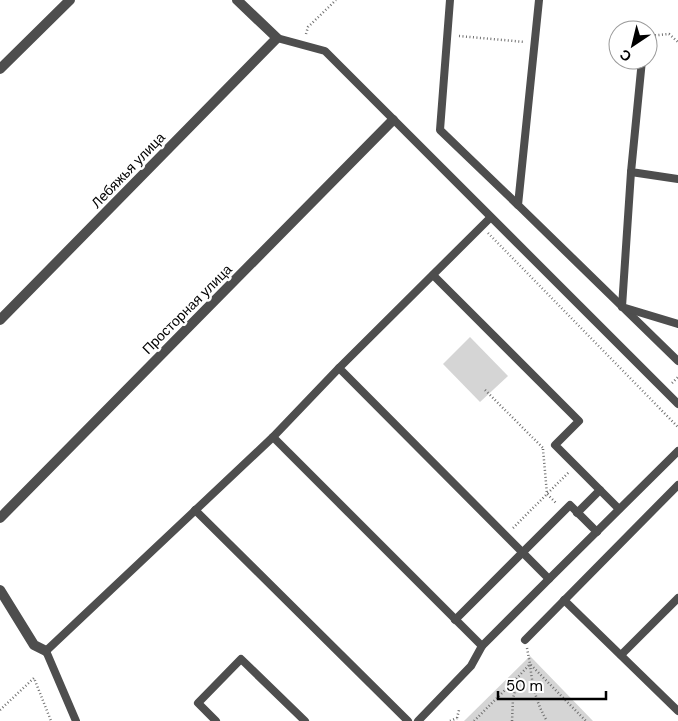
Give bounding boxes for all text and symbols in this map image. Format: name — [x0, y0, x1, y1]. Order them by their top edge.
north arrow — [608, 20, 658, 70]
text: С — [616, 45, 635, 66]
street label: Лебяжья улица — [87, 128, 169, 212]
street label: Просторная улица — [138, 260, 236, 358]
scale bar — [498, 668, 606, 700]
text: 50 m — [506, 676, 543, 696]

